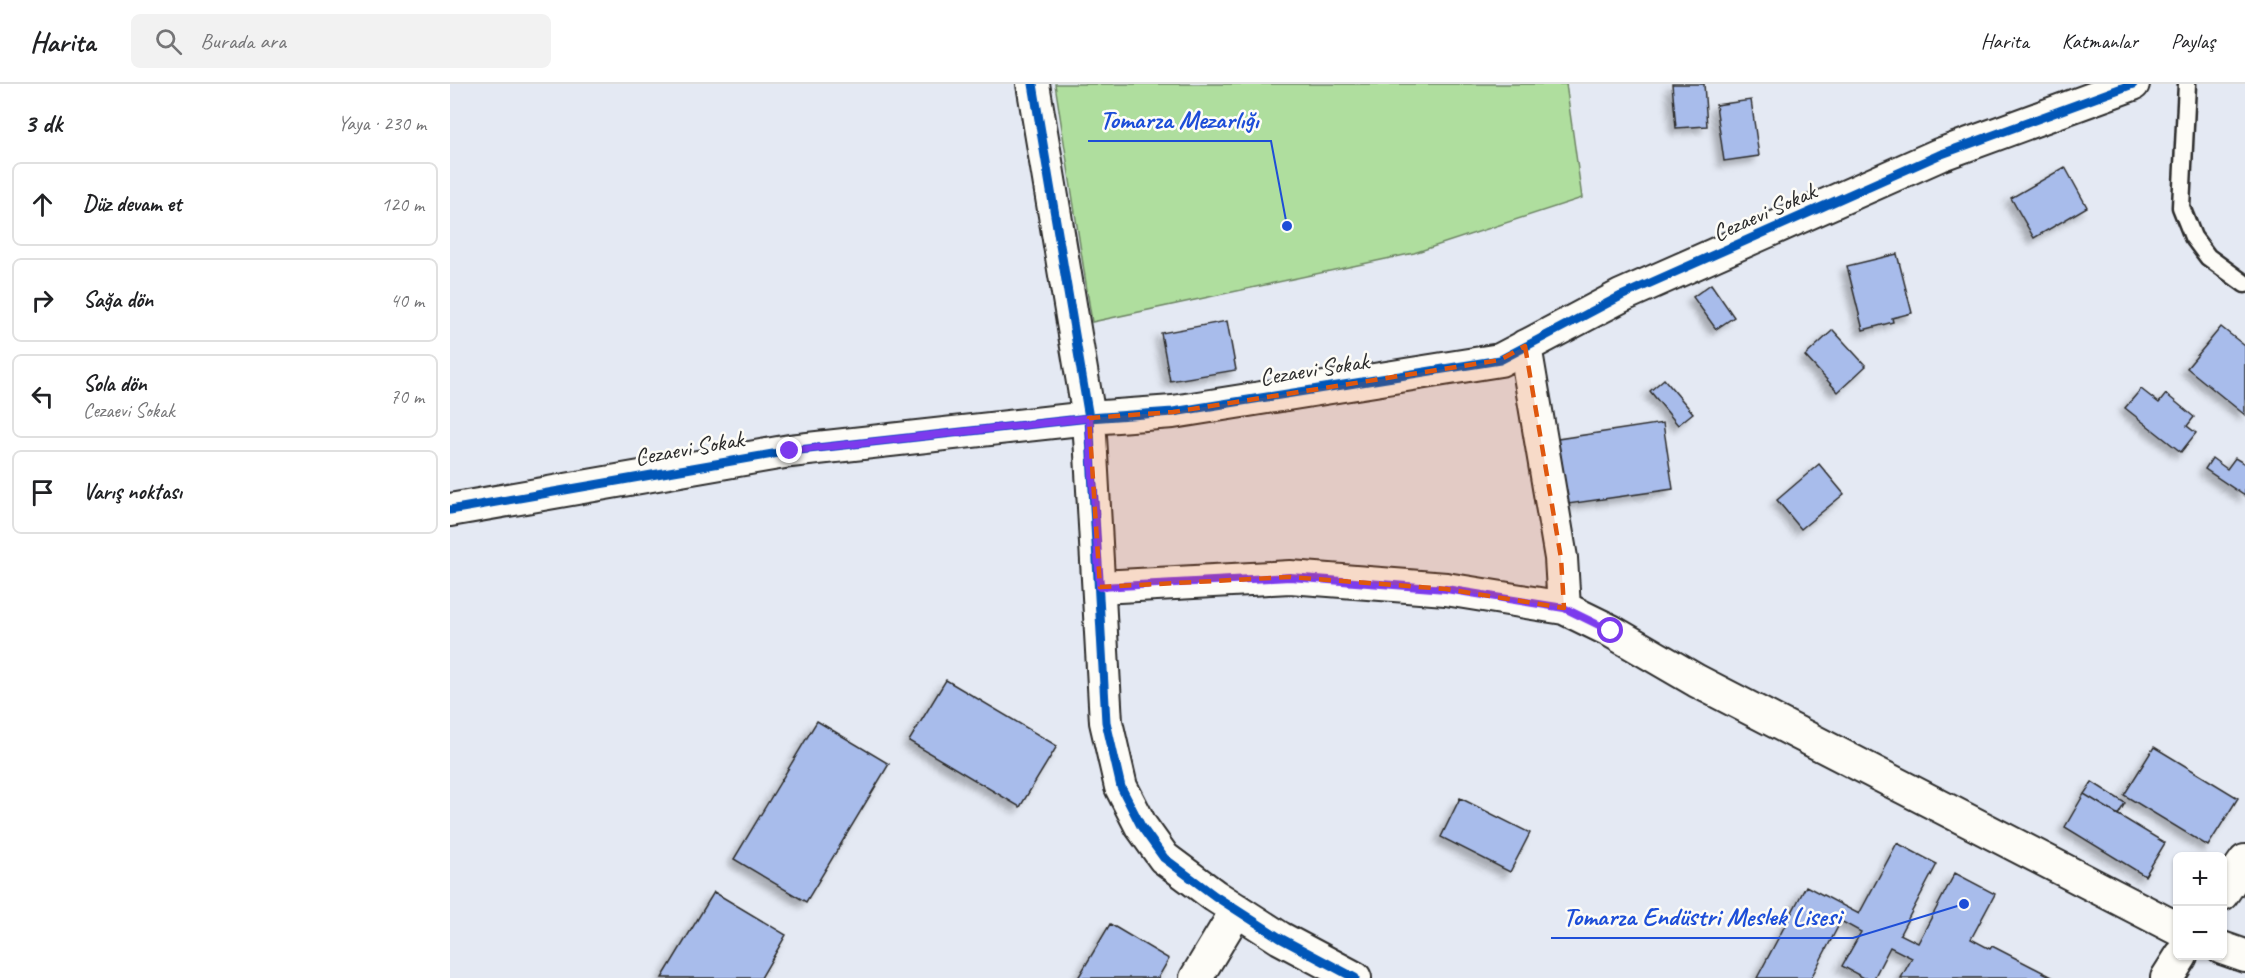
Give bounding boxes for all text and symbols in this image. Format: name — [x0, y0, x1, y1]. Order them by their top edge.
search box — [131, 14, 551, 68]
text: Harita — [30, 24, 95, 59]
icon: search — [152, 25, 185, 58]
text: Burada ara — [200, 27, 286, 55]
text: Harita — [1981, 28, 2029, 54]
text: Katmanlar — [2062, 28, 2138, 54]
text: Paylaş — [2171, 28, 2215, 54]
callout: Tomarza Mezarlığı — [1088, 97, 1271, 141]
text: Tomarza Mezarlığı — [1100, 103, 1260, 136]
text: 3 dk — [24, 107, 62, 140]
text: Yaya · 230 m — [338, 111, 426, 136]
street label: Cezaevi Sokak — [1708, 175, 1822, 248]
icon: ahead — [26, 188, 59, 221]
text: Düz devam et — [83, 190, 181, 218]
text: 120 m — [381, 192, 424, 217]
icon: right — [26, 284, 59, 317]
text: Sağa dön — [83, 286, 153, 314]
text: 40 m — [390, 288, 424, 313]
street label: Cezaevi Sokak — [1257, 345, 1373, 392]
text: Sola dön — [83, 370, 147, 398]
icon: left — [26, 380, 59, 413]
text: 70 m — [390, 384, 424, 409]
text: Cezaevi Sokak — [83, 398, 175, 423]
street label: Cezaevi Sokak — [632, 423, 748, 472]
route end — [776, 437, 802, 463]
icon: arrive — [26, 476, 59, 509]
text: Varış noktası — [83, 478, 182, 506]
route start — [1597, 617, 1623, 643]
map controls — [2173, 852, 2227, 960]
button: + — [2173, 852, 2227, 906]
callout: Tomarza Endüstri Meslek Lisesi — [1551, 894, 1853, 938]
text: Tomarza Endüstri Meslek Lisesi — [1563, 900, 1845, 933]
button: − — [2173, 906, 2227, 960]

